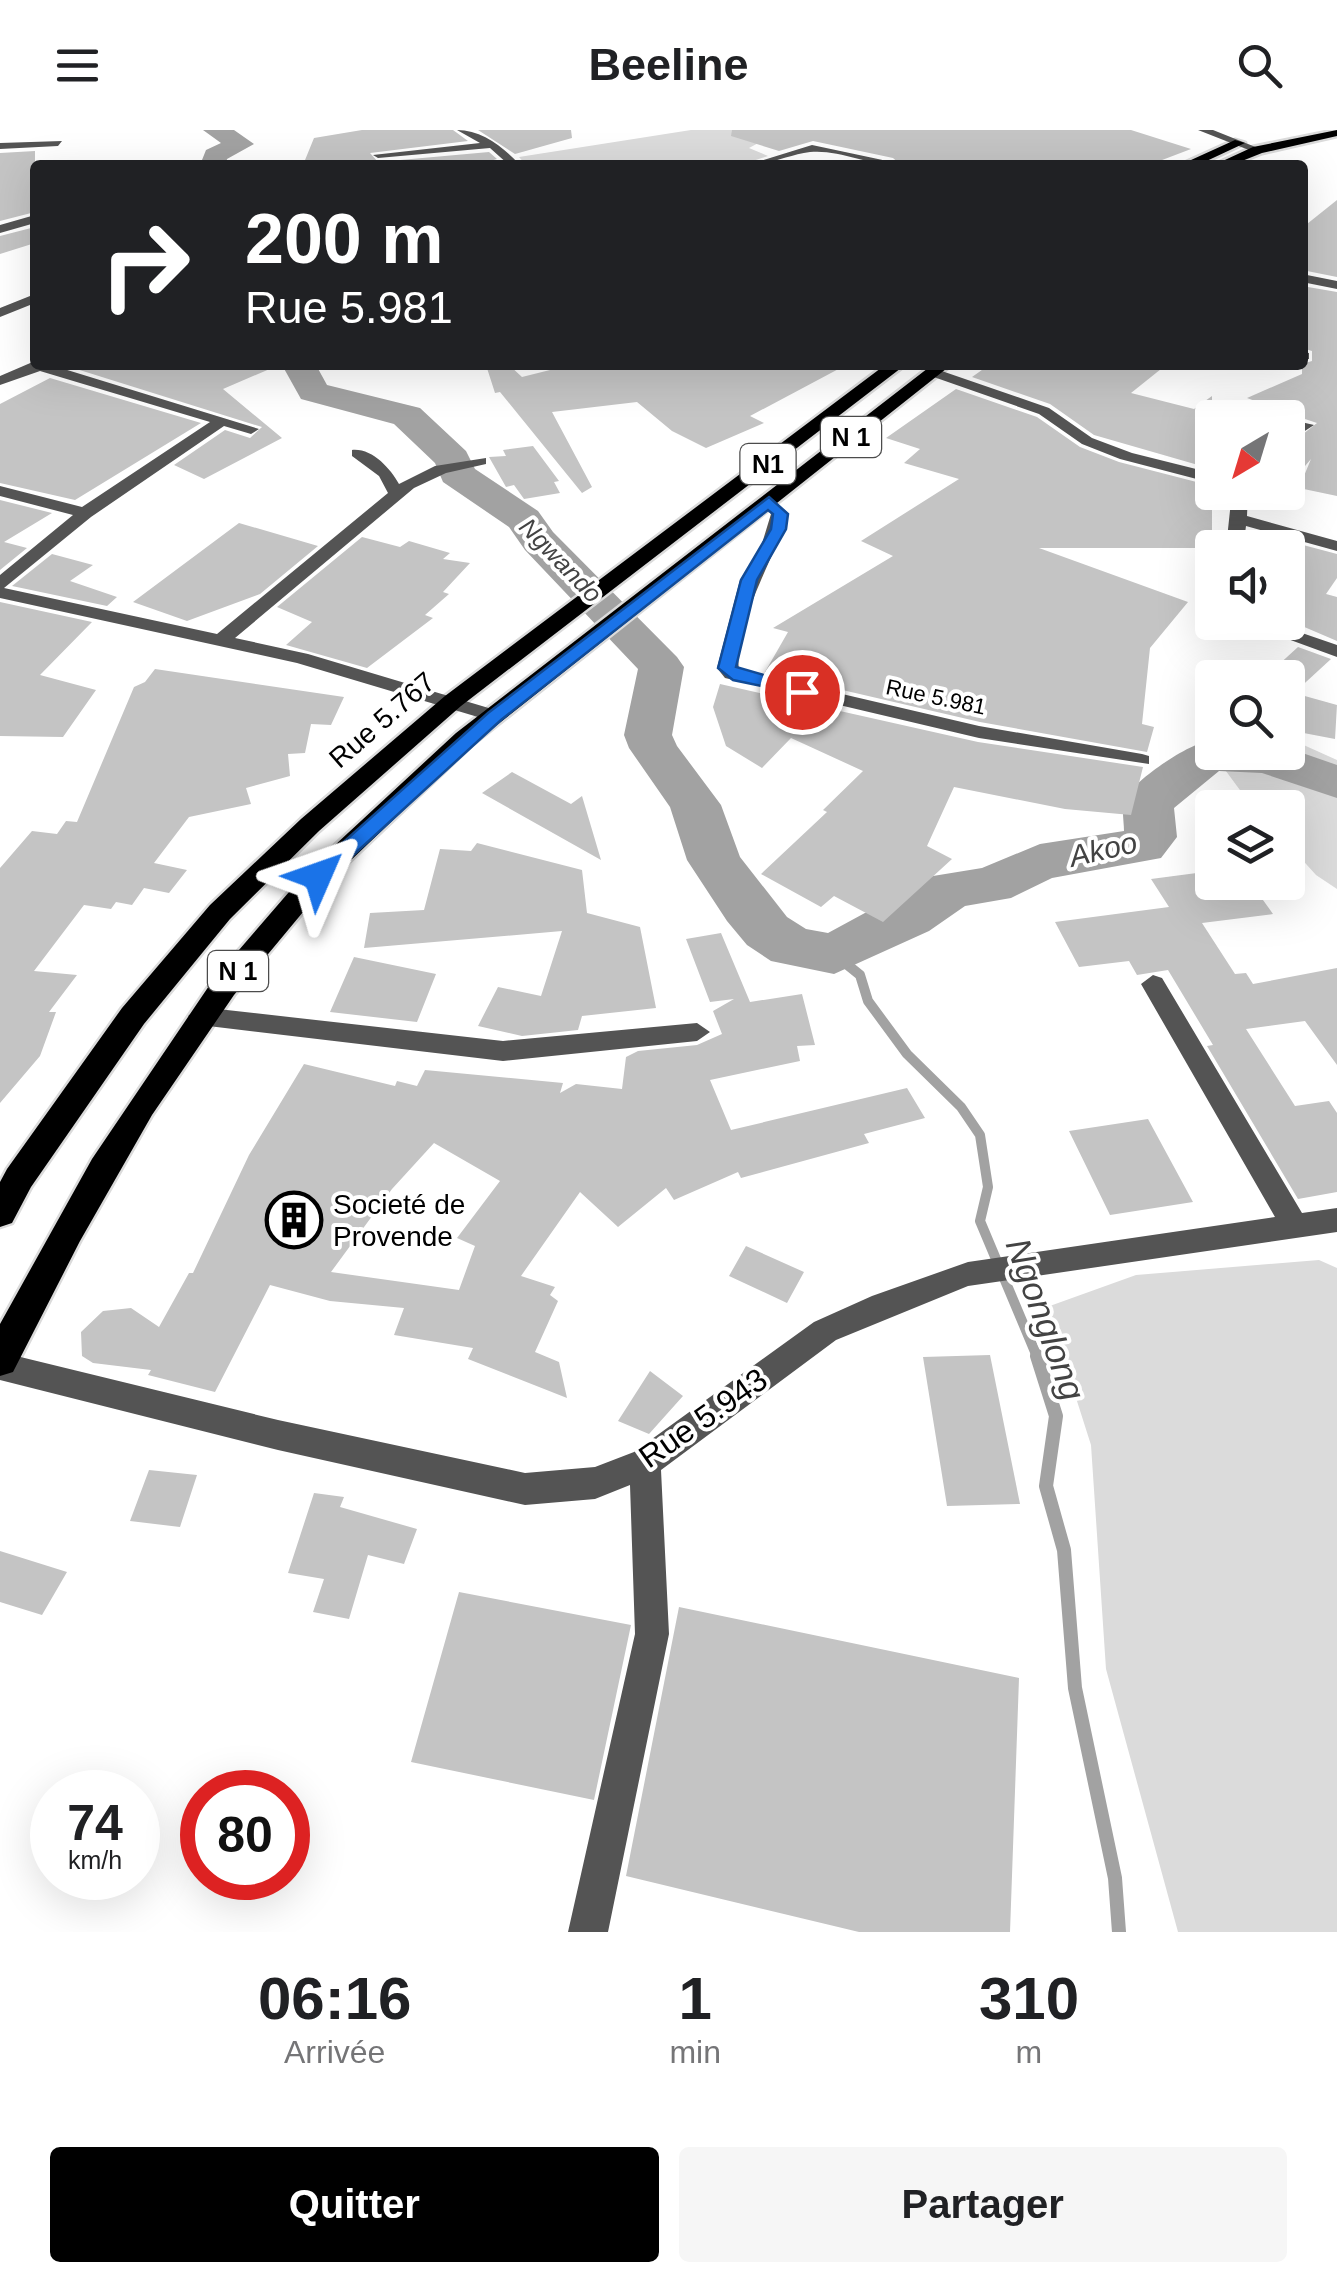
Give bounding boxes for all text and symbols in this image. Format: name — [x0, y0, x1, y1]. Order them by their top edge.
icon: menu — [50, 38, 105, 93]
icon: search — [1232, 38, 1287, 93]
text: Beeline — [588, 39, 749, 90]
icon: right — [80, 200, 210, 330]
text: 200 m — [245, 200, 443, 278]
text: Rue 5.981 — [245, 282, 453, 333]
north arrow — [1195, 400, 1305, 510]
map controls — [1195, 400, 1305, 900]
road number: N 1 — [821, 417, 881, 457]
road number: N1 — [740, 444, 796, 484]
water label: Ngwando — [514, 512, 608, 608]
button: sound — [1195, 530, 1305, 640]
pin — [760, 650, 845, 735]
button: search — [1195, 660, 1305, 770]
icon: arrive — [775, 665, 830, 720]
street label: Rue 5.767 — [323, 666, 441, 774]
street label: Rue 5.981 — [884, 674, 988, 720]
button: layers — [1195, 790, 1305, 900]
position arrow — [266, 824, 370, 928]
water label: Akoo — [1064, 825, 1140, 873]
road number: N 1 — [208, 951, 268, 991]
place label: Societé de Provende — [333, 1189, 465, 1252]
building icon: Societé de Provende — [264, 1190, 324, 1250]
water label: Ngonglong — [999, 1233, 1093, 1406]
street label: Rue 5.943 — [632, 1361, 774, 1475]
speed limit sign: 80 — [180, 1770, 310, 1900]
text: 74 — [67, 1795, 123, 1851]
text: km/h — [68, 1846, 122, 1874]
text: 06:16 — [258, 1965, 411, 2032]
text: 1 — [678, 1965, 712, 2032]
text: 310 — [979, 1965, 1079, 2032]
text: Arrivée — [284, 2034, 385, 2070]
text: min — [669, 2034, 721, 2070]
text: m — [1016, 2034, 1042, 2070]
button: Quitter — [50, 2147, 659, 2262]
button: Partager — [679, 2147, 1287, 2262]

